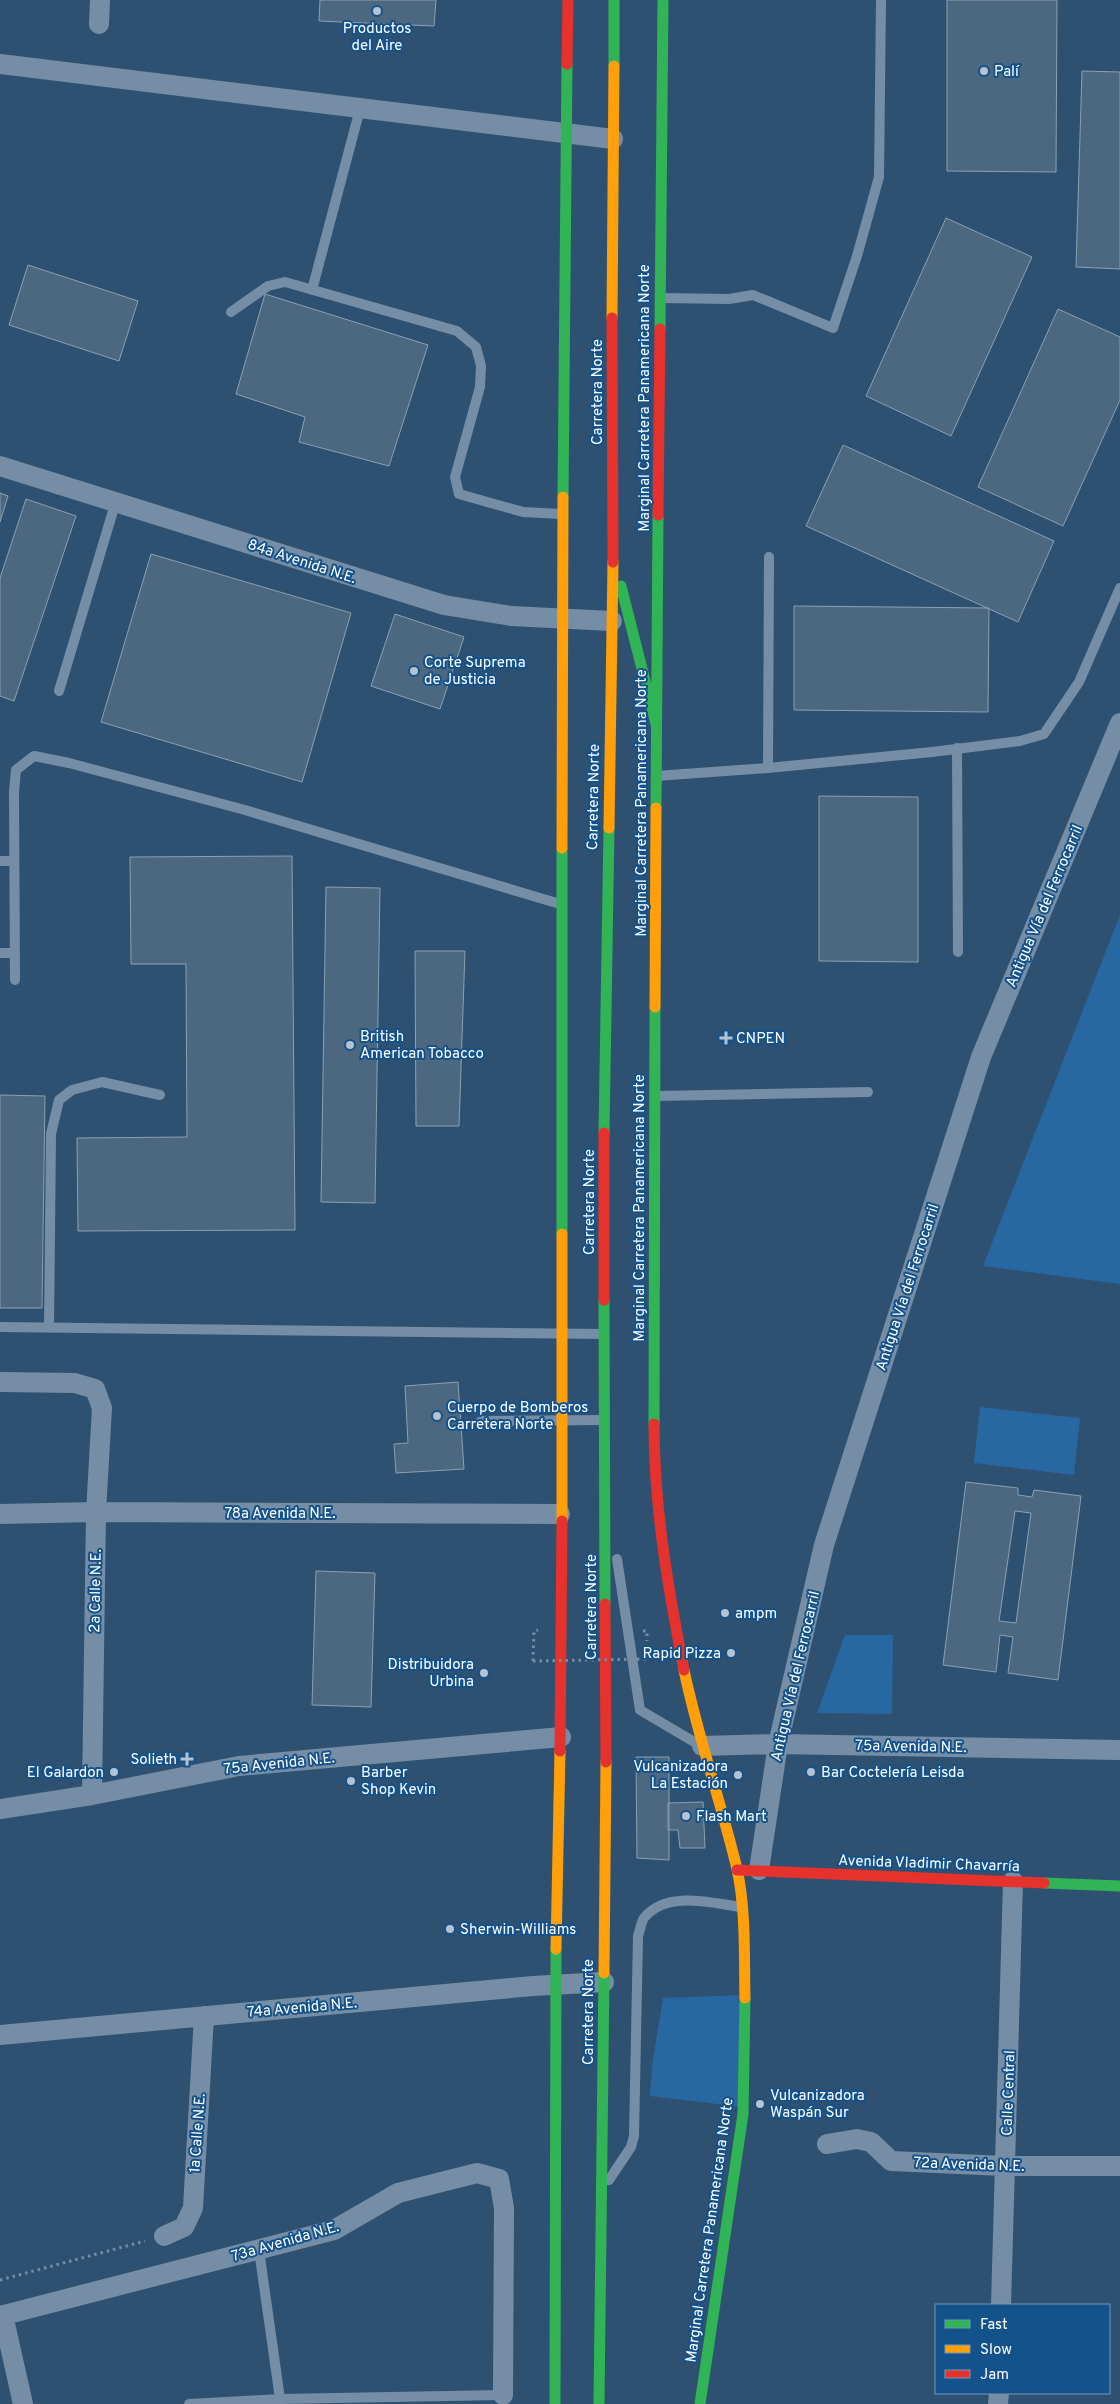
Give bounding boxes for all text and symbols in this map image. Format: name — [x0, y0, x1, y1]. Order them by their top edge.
marker: Productos del Aire — [371, 5, 383, 17]
place label: Productos del Aire — [343, 20, 411, 56]
place label: Palí — [994, 63, 1020, 82]
marker: Palí — [978, 65, 990, 77]
street label: Marginal Carretera Panamericana Norte — [636, 264, 655, 532]
street label: Carretera Norte — [589, 339, 608, 445]
street label: 84a Avenida N.E. — [245, 536, 358, 589]
place label: Corte Suprema de Justicia — [424, 654, 526, 690]
marker: Corte Suprema de Justicia — [408, 665, 420, 677]
street label: Marginal Carretera Panamericana Norte — [633, 669, 652, 937]
street label: Carretera Norte — [584, 744, 605, 850]
street label: Antigua Vía del Ferrocarril — [1003, 823, 1088, 991]
place label: British American Tobacco — [360, 1028, 484, 1064]
place label: CNPEN — [736, 1030, 785, 1049]
marker: CNPEN — [720, 1032, 732, 1044]
marker: British American Tobacco — [344, 1039, 356, 1051]
street label: Marginal Carretera Panamericana Norte — [631, 1074, 650, 1342]
street label: Carretera Norte — [581, 1149, 600, 1255]
street label: Antigua Vía del Ferrocarril — [872, 1202, 944, 1373]
place label: Cuerpo de Bomberos Carretera Norte — [447, 1399, 588, 1435]
marker: Cuerpo de Bomberos Carretera Norte — [431, 1410, 443, 1422]
street label: 78a Avenida N.E. — [224, 1505, 336, 1524]
street label: 2a Calle N.E. — [86, 1549, 107, 1633]
street label: Carretera Norte — [583, 1554, 602, 1660]
street label: Antigua Vía del Ferrocarril — [768, 1589, 825, 1763]
place label: ampm — [735, 1605, 777, 1624]
marker: ampm — [719, 1607, 731, 1619]
place label: Rapid Pizza — [643, 1645, 721, 1664]
marker: Rapid Pizza — [725, 1647, 737, 1659]
place label: Distribuidora Urbina — [388, 1656, 474, 1692]
marker: Distribuidora Urbina — [478, 1667, 490, 1679]
street label: 75a Avenida N.E. — [855, 1737, 967, 1758]
street label: 75a Avenida N.E. — [223, 1749, 336, 1780]
place label: Solieth — [130, 1751, 177, 1770]
marker: Solieth — [181, 1753, 193, 1765]
place label: Vulcanizadora La Estación — [633, 1758, 728, 1794]
place label: El Galardon — [27, 1764, 104, 1783]
place label: Barber Shop Kevin — [361, 1764, 436, 1800]
place label: Bar Coctelería Leisda — [821, 1764, 964, 1783]
marker: El Galardon — [108, 1766, 120, 1778]
marker: Bar Coctelería Leisda — [805, 1766, 817, 1778]
marker: Vulcanizadora La Estación — [732, 1769, 744, 1781]
marker: Barber Shop Kevin — [345, 1775, 357, 1787]
place label: Flash Mart — [696, 1808, 767, 1827]
marker: Flash Mart — [680, 1810, 692, 1822]
street label: Avenida Vladimir Chavarría — [838, 1852, 1020, 1877]
place label: Sherwin-Williams — [460, 1921, 576, 1940]
marker: Sherwin-Williams — [444, 1923, 456, 1935]
street label: Carretera Norte — [580, 1959, 599, 2065]
street label: 74a Avenida N.E. — [246, 1994, 358, 2023]
street label: Calle Central — [999, 2050, 1020, 2136]
place label: Vulcanizadora Waspán Sur — [770, 2087, 865, 2123]
street label: 1a Calle N.E. — [186, 2093, 211, 2174]
street label: Marginal Carretera Panamericana Norte — [682, 2096, 739, 2364]
marker: Vulcanizadora Waspán Sur — [754, 2098, 766, 2110]
street label: 72a Avenida N.E. — [913, 2154, 1025, 2177]
street label: 73a Avenida N.E. — [229, 2218, 341, 2267]
legend — [935, 2304, 1110, 2394]
text: Fast — [980, 2316, 1008, 2335]
text: Slow — [980, 2341, 1012, 2360]
text: Jam — [980, 2366, 1009, 2385]

